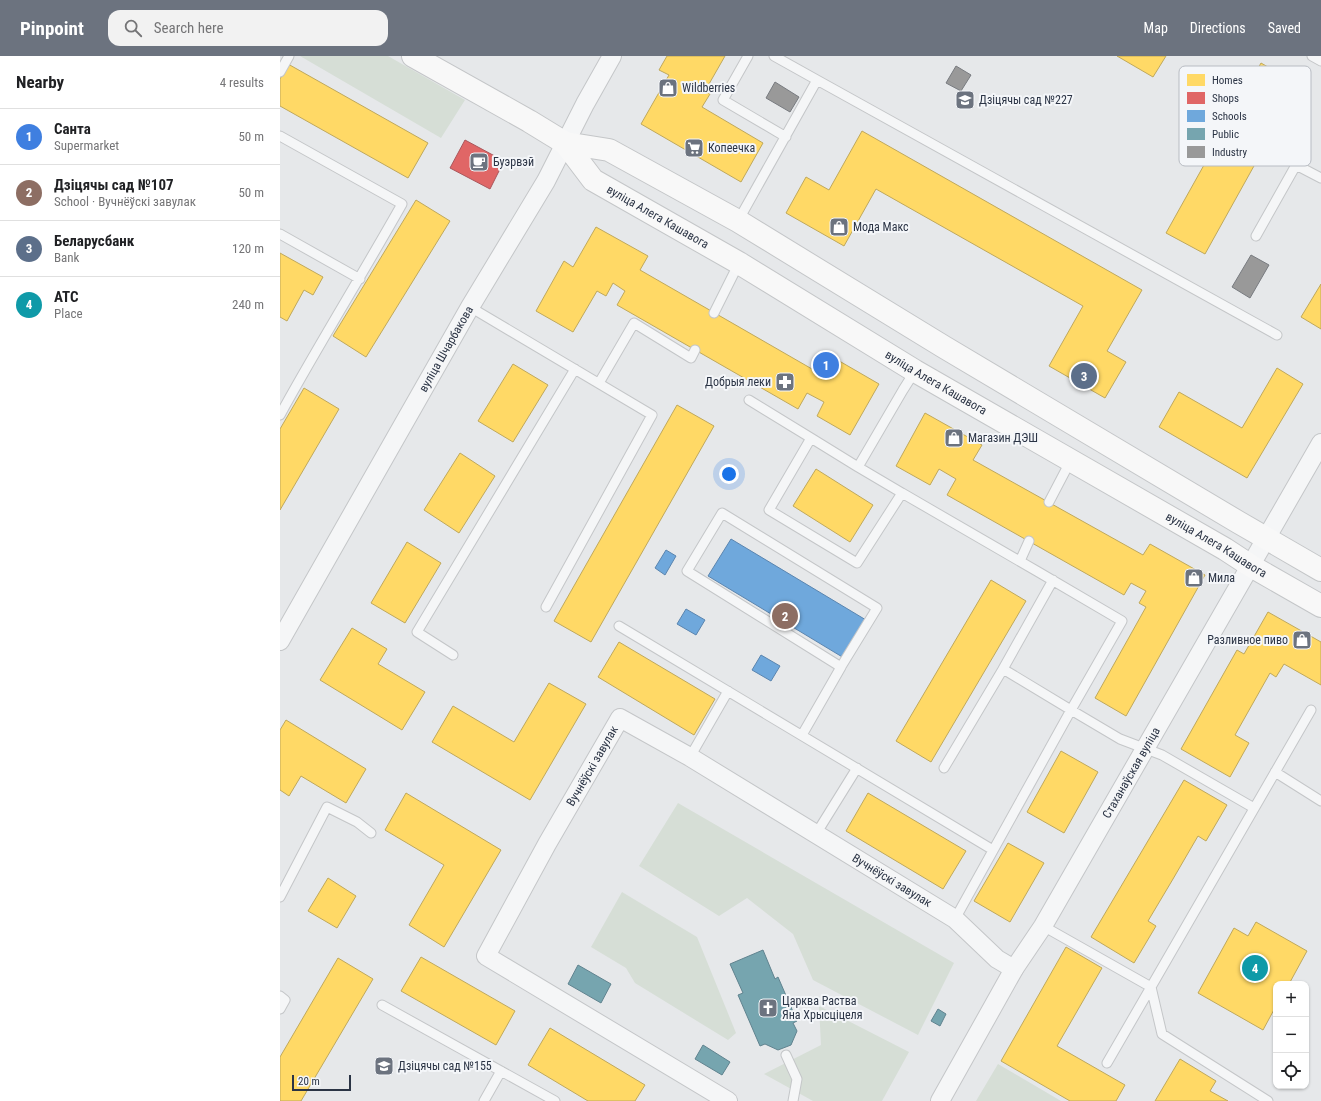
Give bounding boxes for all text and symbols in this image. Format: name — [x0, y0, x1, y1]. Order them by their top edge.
search box — [108, 10, 388, 46]
text: Pinpoint — [20, 17, 84, 40]
icon: search — [122, 17, 144, 39]
text: Search here — [154, 19, 224, 37]
text: Map — [1144, 20, 1168, 36]
text: Directions — [1190, 20, 1246, 36]
text: Saved — [1268, 20, 1301, 36]
legend — [1179, 66, 1311, 166]
text: Nearby — [16, 72, 64, 92]
text: Homes — [1212, 74, 1243, 87]
text: 4 results — [220, 75, 264, 90]
shop icon: Wildberries — [657, 77, 679, 99]
place label: Wildberries — [682, 81, 735, 95]
school or university icon: Дзіцячы сад №227 — [954, 89, 976, 111]
text: Shops — [1212, 92, 1239, 105]
place label: Дзіцячы сад №227 — [979, 93, 1073, 107]
text: Schools — [1212, 110, 1247, 123]
text: Санта — [54, 120, 91, 138]
text: Public — [1212, 128, 1239, 141]
text: 1 — [26, 129, 32, 144]
text: 50 m — [238, 129, 264, 144]
supermarket icon: Копеечка — [683, 137, 705, 159]
text: Supermarket — [54, 138, 119, 153]
place label: Копеечка — [708, 141, 755, 155]
text: Industry — [1212, 146, 1248, 159]
cafe icon: Буэрвэй — [468, 151, 490, 173]
place label: Буэрвэй — [493, 155, 534, 169]
text: Дзіцячы сад №107 — [54, 176, 174, 194]
street label: вуліца Алега Кашавога — [604, 182, 711, 251]
text: 2 — [26, 185, 32, 200]
text: 50 m — [238, 185, 264, 200]
text: School · Вучнёўскі завулак — [54, 194, 196, 209]
shop icon: Мода Макс — [828, 216, 850, 238]
place label: Мода Макс — [853, 220, 909, 234]
text: Беларусбанк — [54, 232, 134, 250]
text: 3 — [26, 241, 32, 256]
text: 120 m — [232, 241, 264, 256]
text: Bank — [54, 250, 79, 265]
text: АТС — [54, 288, 79, 306]
text: 4 — [26, 297, 32, 312]
text: 240 m — [232, 297, 264, 312]
street label: вуліца Шчарбакова — [416, 303, 476, 394]
text: Place — [54, 306, 83, 321]
street label: вуліца Алега Кашавога — [883, 347, 989, 418]
pin: 1 — [813, 350, 839, 380]
pin: 3 — [1071, 361, 1097, 391]
pharmacy icon: Добрыя леки — [774, 371, 796, 393]
place label: Добрыя леки — [705, 375, 771, 389]
shop icon: Магазин ДЭШ — [943, 427, 965, 449]
place label: Магазин ДЭШ — [968, 431, 1038, 445]
your location — [719, 464, 739, 484]
street label: вуліца Алега Кашавога — [1163, 510, 1270, 581]
shop icon: Мила — [1183, 567, 1205, 589]
place label: Мила — [1208, 571, 1235, 585]
pin: 2 — [772, 601, 798, 631]
shop icon: Разливное пиво — [1291, 629, 1313, 651]
place label: Разливное пиво — [1207, 633, 1288, 647]
street label: Вучнёўскі завулак — [564, 723, 621, 808]
street label: Стаханаўская вуліца — [1100, 725, 1163, 821]
street label: Вучнёўскі завулак — [850, 851, 934, 910]
pin: 4 — [1242, 953, 1268, 983]
map controls — [1273, 981, 1309, 1089]
button: + — [1273, 981, 1309, 1017]
place label: Царква Раства Яна Хрысціцеля — [782, 994, 862, 1022]
church icon: Царква Раства Яна Хрысціцеля — [757, 997, 779, 1019]
button: − — [1273, 1017, 1309, 1053]
button: locate — [1273, 1053, 1309, 1089]
school or university icon: Дзіцячы сад №155 — [373, 1055, 395, 1077]
place label: Дзіцячы сад №155 — [398, 1059, 492, 1073]
scale bar — [292, 1073, 351, 1092]
text: 20 m — [298, 1075, 320, 1088]

